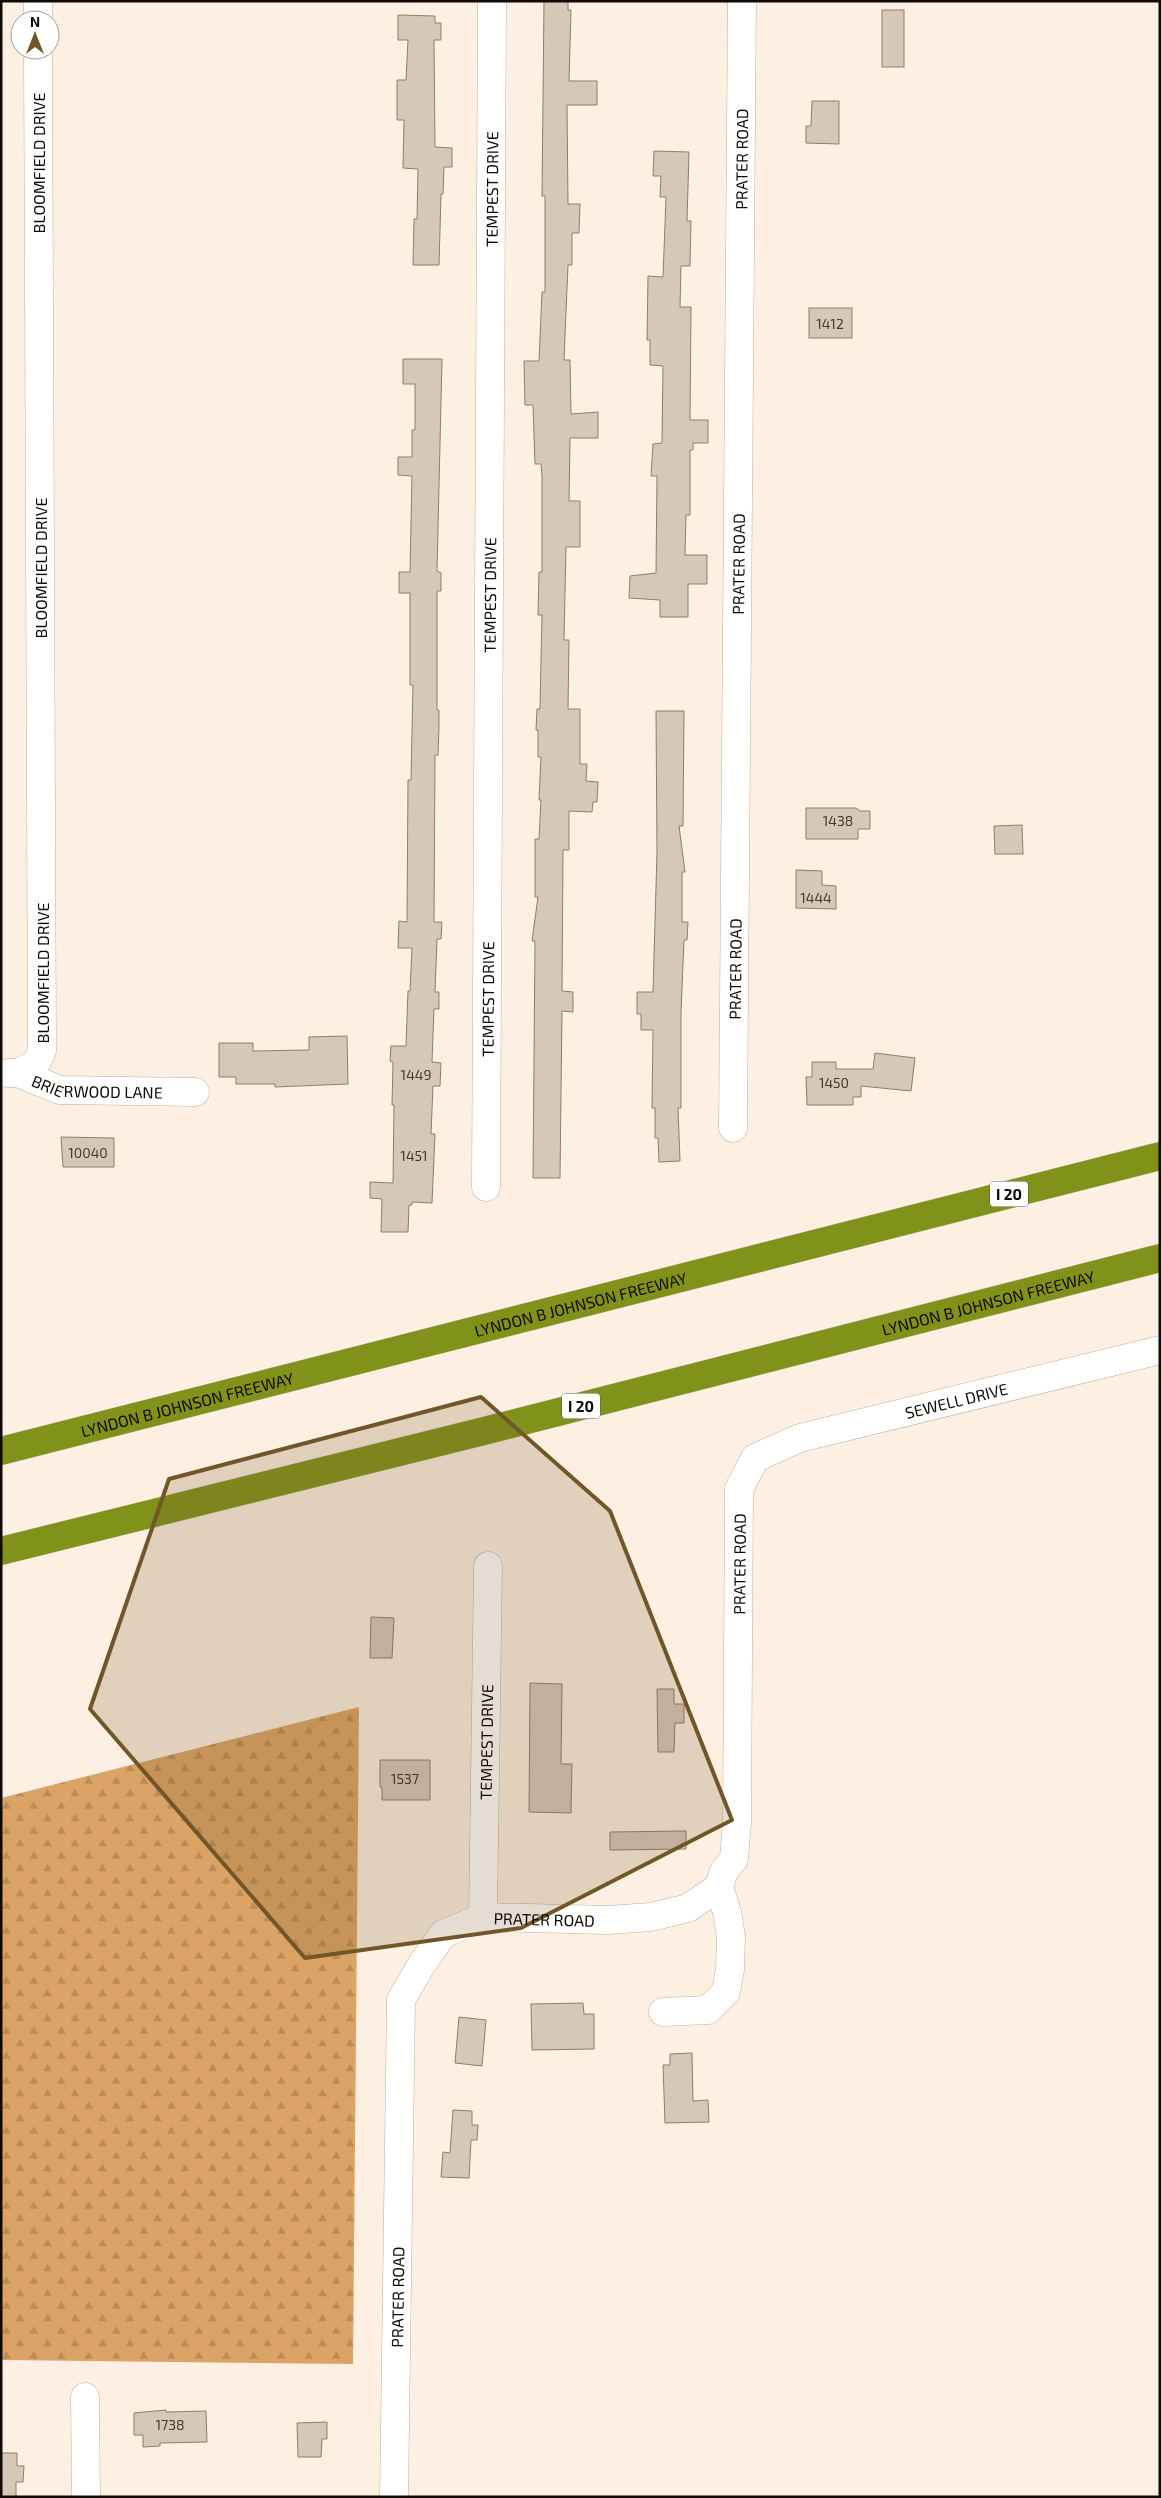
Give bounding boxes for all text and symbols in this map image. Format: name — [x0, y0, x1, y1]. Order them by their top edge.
north arrow — [10, 10, 60, 60]
text: N — [30, 13, 40, 30]
street label: BLOOMFIELD DRIVE — [29, 93, 48, 233]
street label: PRATER ROAD — [731, 108, 751, 210]
street label: TEMPEST DRIVE — [481, 131, 501, 247]
house number: 1412 — [816, 315, 844, 332]
street label: BLOOMFIELD DRIVE — [31, 498, 50, 638]
street label: PRATER ROAD — [728, 513, 747, 615]
street label: TEMPEST DRIVE — [479, 537, 499, 653]
house number: 1438 — [823, 812, 853, 829]
house number: 1444 — [800, 889, 832, 906]
street label: BLOOMFIELD DRIVE — [33, 903, 52, 1043]
street label: PRATER ROAD — [724, 918, 744, 1020]
street label: TEMPEST DRIVE — [477, 941, 497, 1057]
house number: 1449 — [401, 1066, 431, 1083]
street label: BRIERWOOD LANE — [29, 1070, 163, 1101]
house number: 1450 — [819, 1074, 849, 1091]
house number: 10040 — [68, 1144, 108, 1161]
house number: 1451 — [400, 1147, 428, 1164]
road number: I 20 — [990, 1182, 1028, 1206]
street label: LYNDON B JOHNSON FREEWAY — [880, 1266, 1096, 1338]
street label: LYNDON B JOHNSON FREEWAY — [472, 1267, 689, 1340]
street label: LYNDON B JOHNSON FREEWAY — [79, 1367, 295, 1440]
street label: SEWELL DRIVE — [903, 1378, 1010, 1422]
road number: I 20 — [562, 1394, 600, 1418]
street label: PRATER ROAD — [729, 1513, 748, 1615]
street label: TEMPEST DRIVE — [475, 1684, 496, 1800]
house number: 1537 — [391, 1770, 419, 1787]
street label: PRATER ROAD — [493, 1908, 595, 1929]
street label: PRATER ROAD — [387, 2246, 407, 2348]
house number: 1738 — [155, 2416, 185, 2433]

